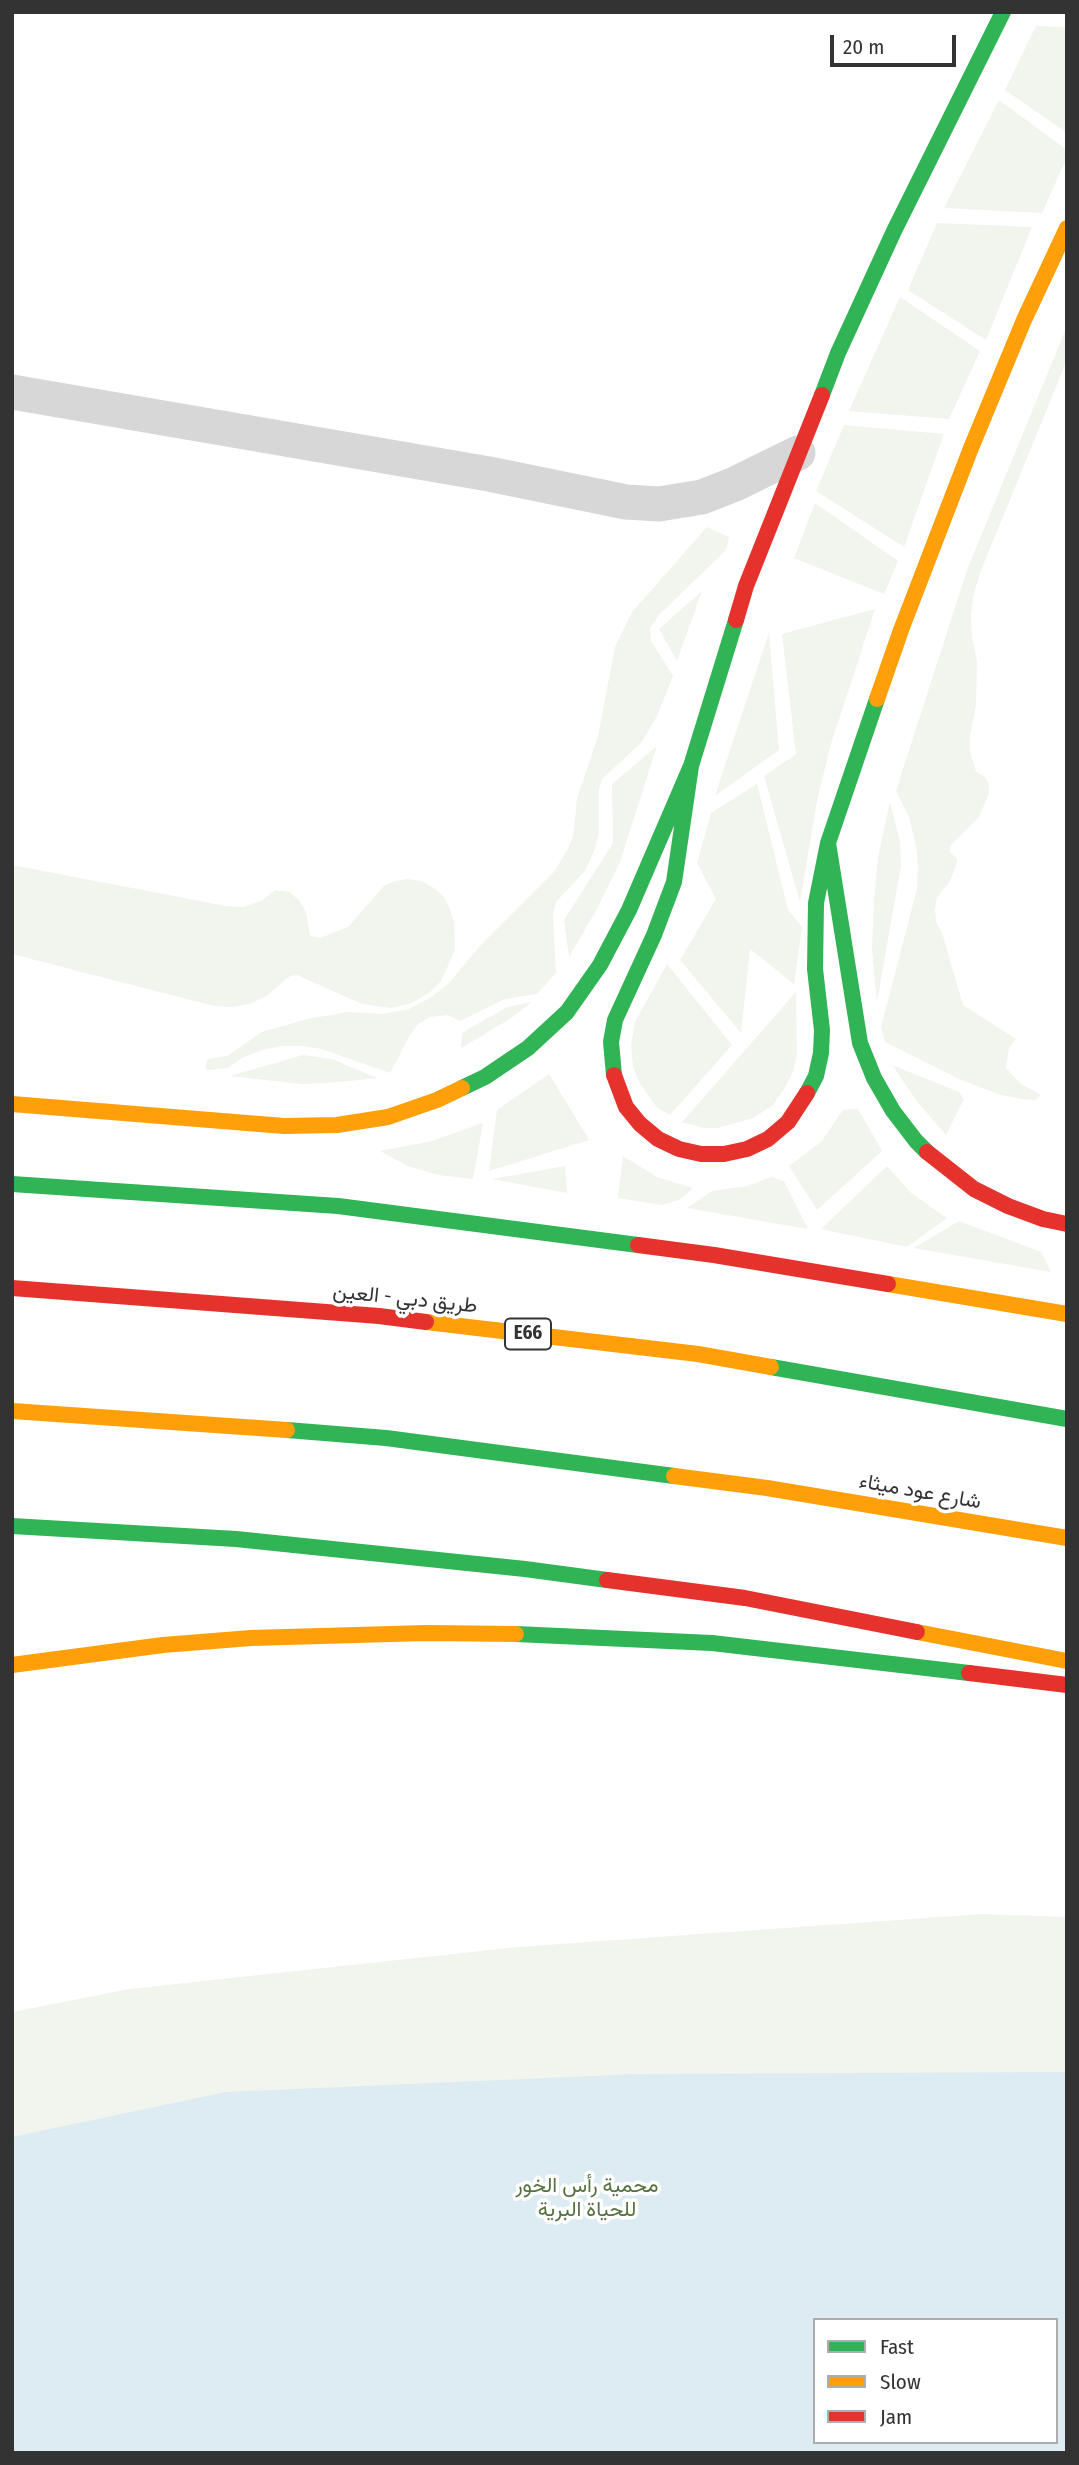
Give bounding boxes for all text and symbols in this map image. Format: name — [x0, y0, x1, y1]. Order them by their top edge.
scale bar — [834, 21, 960, 65]
text: 20 m — [843, 34, 884, 60]
street label: طريق دبي - العين — [331, 1279, 479, 1319]
road number: E66 — [505, 1318, 551, 1350]
street label: شارع عود ميثاء — [857, 1469, 983, 1515]
park label: محمية رأس الخور للحياة البرية — [515, 2173, 659, 2223]
legend — [813, 2318, 1058, 2444]
text: Fast — [880, 2334, 914, 2360]
text: Slow — [880, 2369, 921, 2395]
text: Jam — [880, 2404, 912, 2430]

